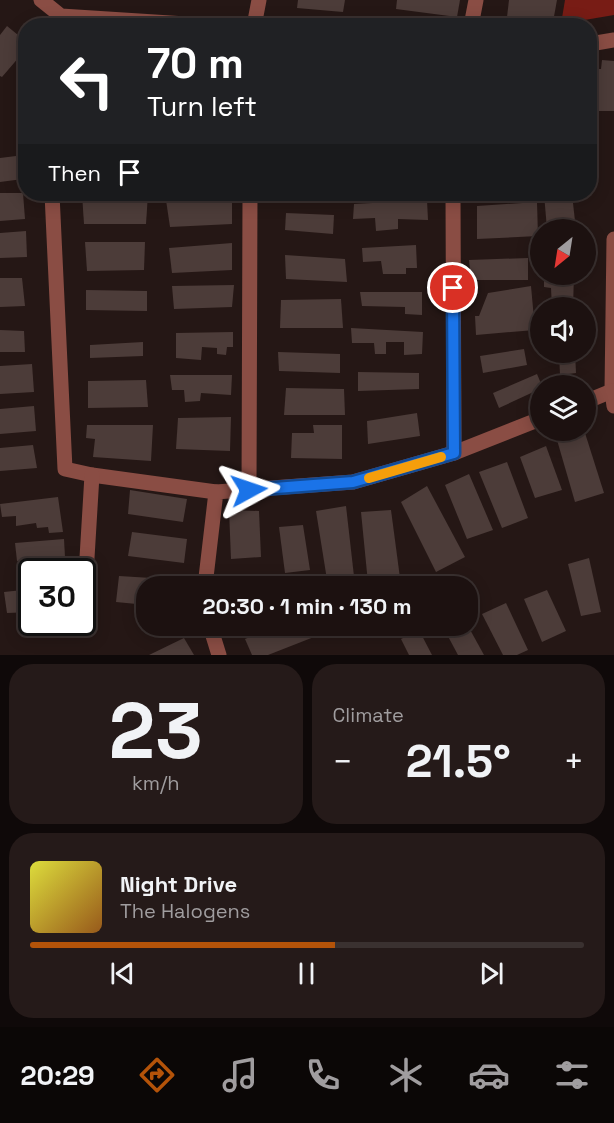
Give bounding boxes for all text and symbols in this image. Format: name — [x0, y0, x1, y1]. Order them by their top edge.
text: 70 m — [147, 37, 244, 90]
icon: left — [48, 42, 126, 120]
text: Turn left — [147, 89, 257, 124]
icon: arrive — [113, 156, 146, 189]
text: Then — [48, 159, 101, 187]
north arrow — [530, 219, 596, 285]
map controls — [530, 219, 596, 441]
pin — [427, 262, 478, 313]
icon: arrive — [436, 271, 469, 304]
button: sound — [530, 297, 596, 363]
button: layers — [530, 375, 596, 441]
position arrow — [217, 458, 281, 522]
speed limit sign: 30 — [18, 558, 96, 636]
text: 20:30 · 1 min · 130 m — [202, 592, 412, 620]
text: 23 — [109, 681, 203, 781]
text: Climate — [333, 702, 404, 728]
text: 21.5° — [406, 733, 511, 790]
text: − — [333, 741, 353, 783]
text: + — [564, 741, 584, 783]
text: km/h — [132, 770, 180, 796]
text: Night Drive — [120, 870, 237, 898]
text: The Halogens — [120, 898, 250, 924]
icon: previous — [106, 957, 139, 990]
icon: pause — [290, 957, 323, 990]
icon: next — [475, 957, 508, 990]
icon: directions — [136, 1054, 178, 1096]
icon: music — [219, 1054, 261, 1096]
icon: phone — [302, 1054, 344, 1096]
icon: climate — [385, 1054, 427, 1096]
icon: car — [468, 1054, 510, 1096]
icon: filters — [551, 1054, 593, 1096]
text: 20:29 — [21, 1058, 95, 1093]

